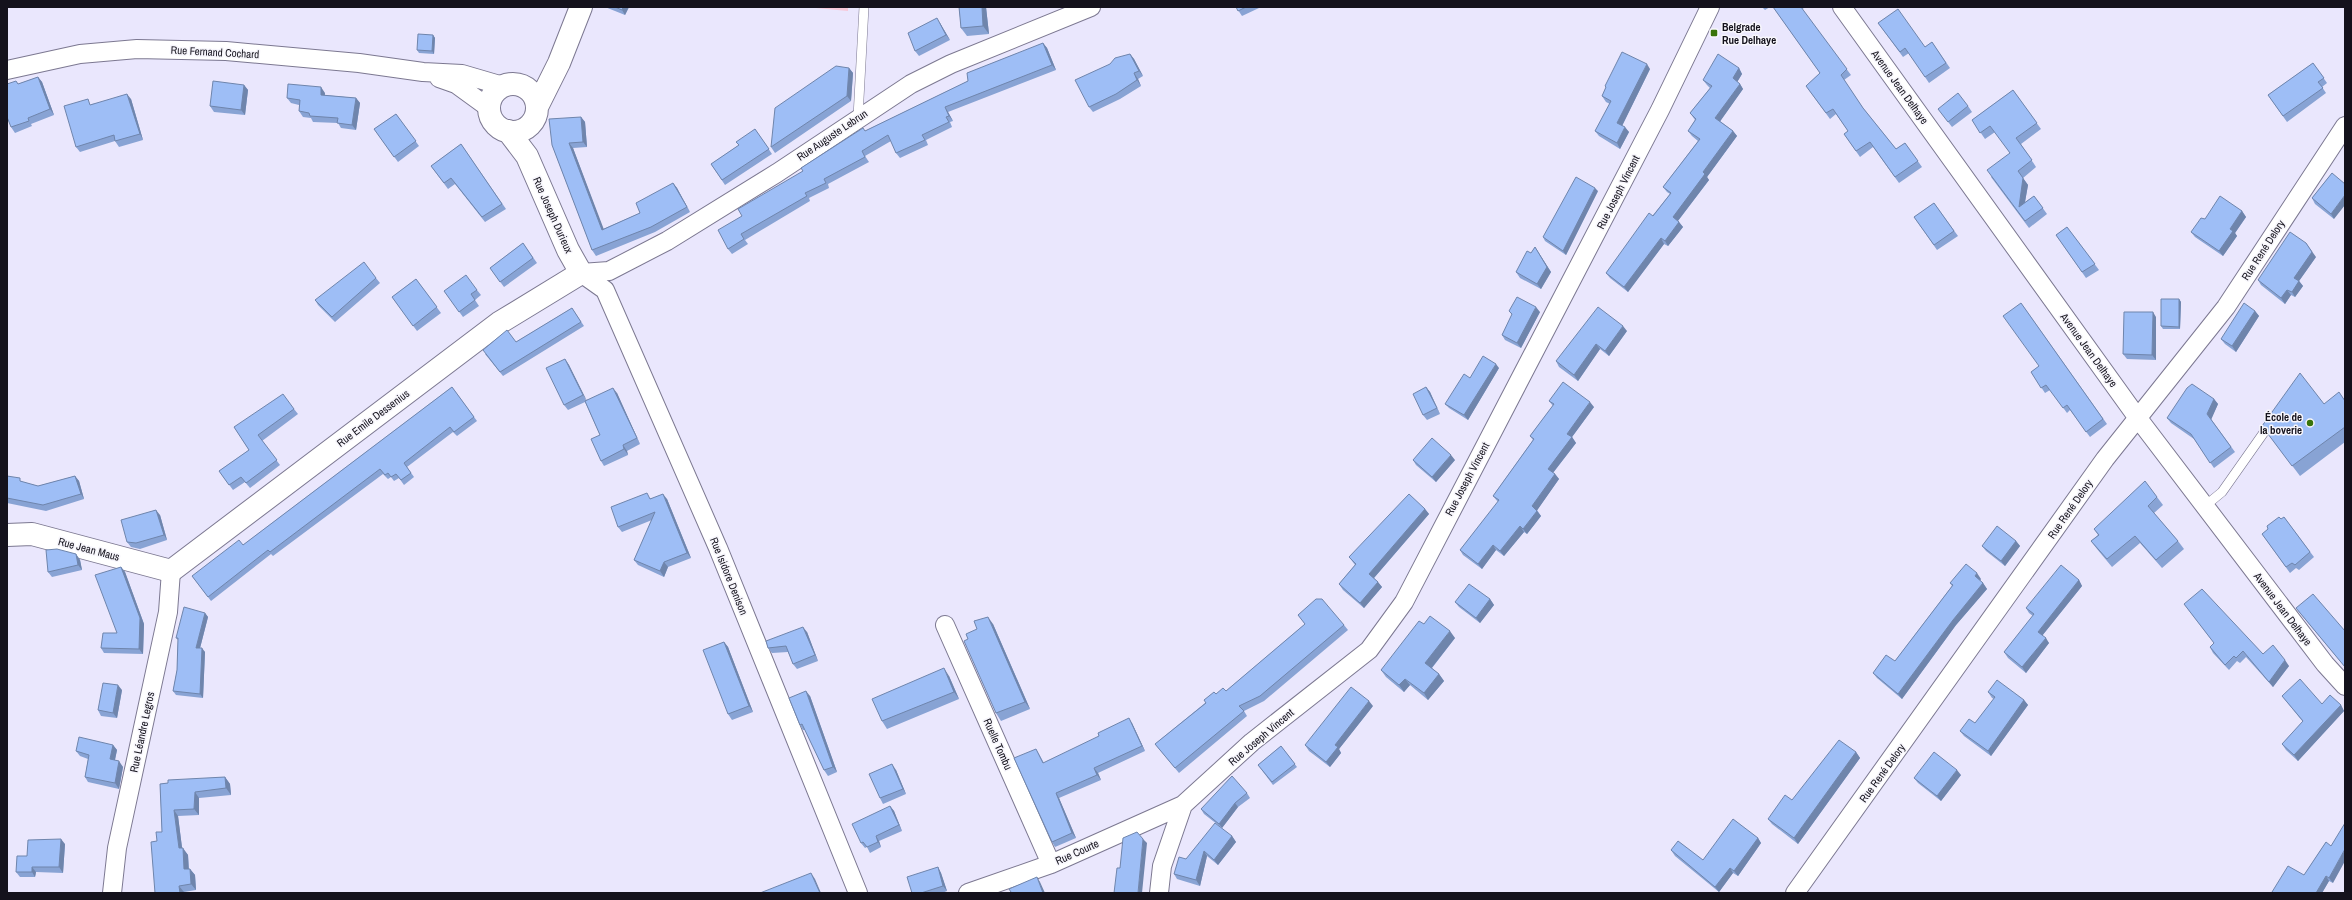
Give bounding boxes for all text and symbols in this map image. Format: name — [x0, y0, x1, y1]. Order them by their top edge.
place label: Belgrade Rue Delhaye — [1722, 20, 1776, 47]
marker: Belgrade Rue Delhaye — [1709, 28, 1719, 38]
street label: Rue Fernand Cochard — [170, 43, 260, 61]
street label: Avenue Jean Delhaye — [1868, 46, 1932, 127]
street label: Rue Auguste Lebrun — [794, 106, 870, 164]
street label: Rue Joseph Vincent — [1593, 152, 1643, 231]
street label: Rue Joseph Durieux — [530, 175, 576, 256]
street label: Rue René Delory — [2238, 217, 2288, 283]
street label: Avenue Jean Delhaye — [2057, 309, 2121, 390]
street label: Rue Emile Dessenius — [334, 386, 412, 450]
place label: École de la boverie — [2260, 410, 2302, 437]
marker: École de la boverie — [2305, 418, 2315, 428]
street label: Rue Joseph Vincent — [1442, 439, 1492, 518]
street label: Rue René Delory — [2044, 476, 2096, 541]
street label: Rue Jean Maus — [57, 534, 122, 564]
street label: Rue Isidore Denison — [707, 535, 751, 617]
street label: Avenue Jean Delhaye — [2250, 569, 2315, 648]
street label: Rue Léandre Legros — [127, 690, 157, 774]
street label: Rue Joseph Vincent — [1225, 705, 1297, 768]
street label: Ruelle Tombu — [980, 716, 1016, 772]
street label: Rue René Delory — [1856, 741, 1908, 805]
street label: Rue Courte — [1053, 836, 1101, 868]

